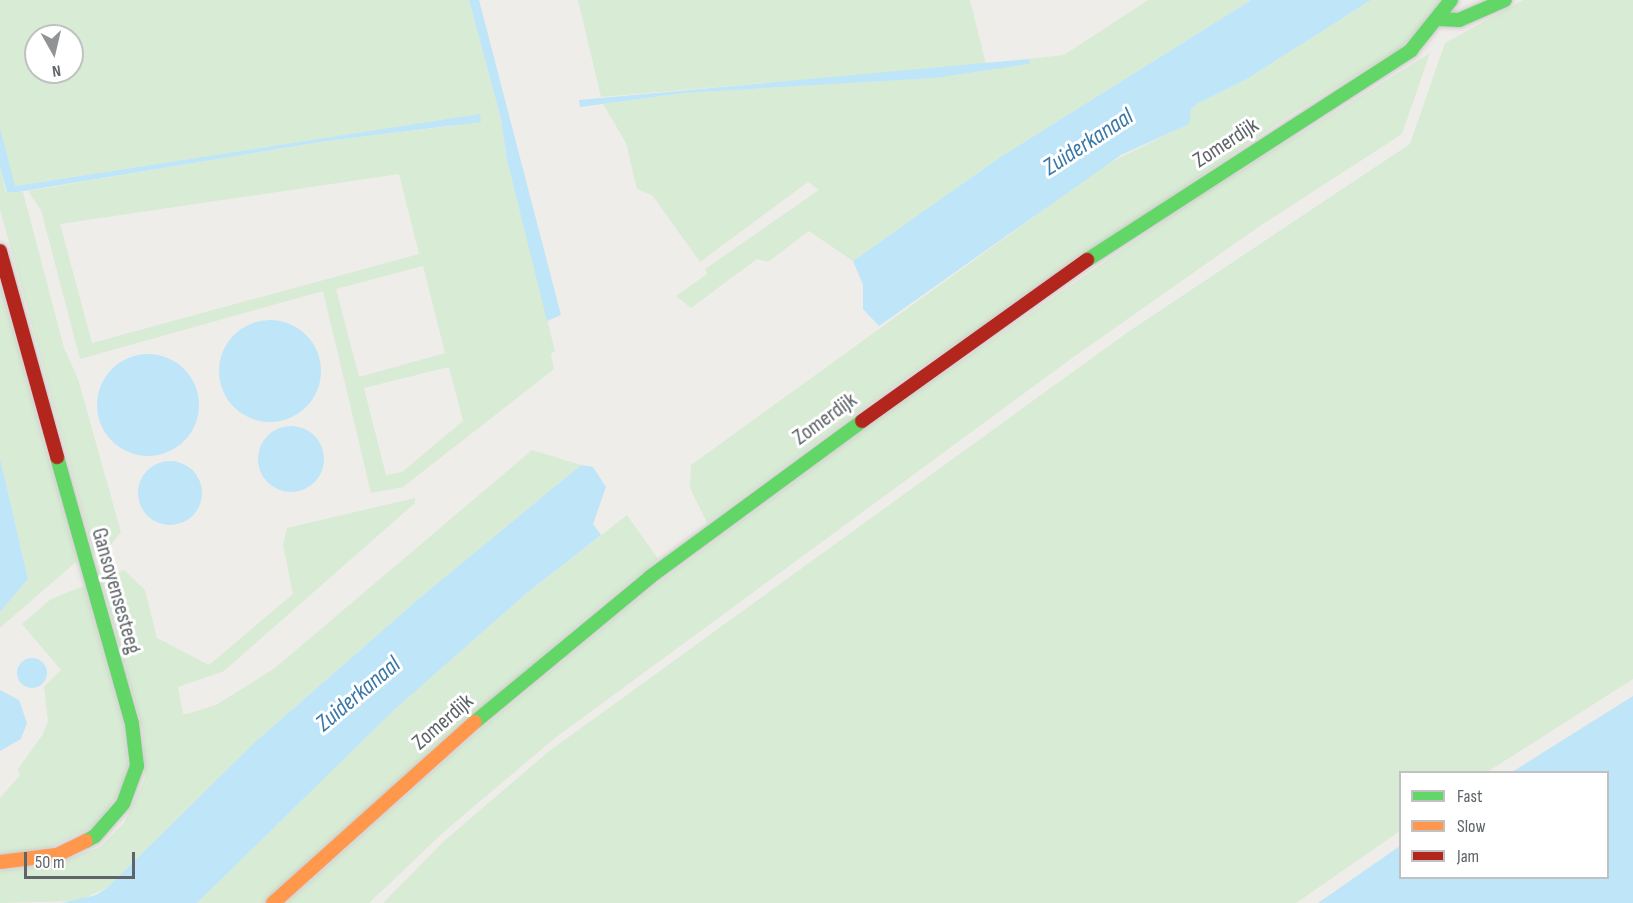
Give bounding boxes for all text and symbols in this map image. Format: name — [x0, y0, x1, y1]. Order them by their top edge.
north arrow — [24, 24, 84, 84]
text: N — [51, 60, 62, 80]
water label: Zuiderkanaal — [1038, 102, 1138, 182]
street label: Zomerdijk — [1188, 112, 1264, 174]
street label: Zomerdijk — [788, 387, 862, 451]
street label: Gansoyensesteeg — [85, 525, 147, 657]
water label: Zuiderkanaal — [310, 650, 406, 738]
street label: Zomerdijk — [407, 688, 479, 756]
legend — [1399, 771, 1609, 879]
text: Fast — [1457, 786, 1482, 807]
text: Slow — [1457, 816, 1486, 837]
scale bar — [27, 840, 138, 878]
text: Jam — [1457, 846, 1479, 867]
text: 50 m — [35, 852, 65, 873]

